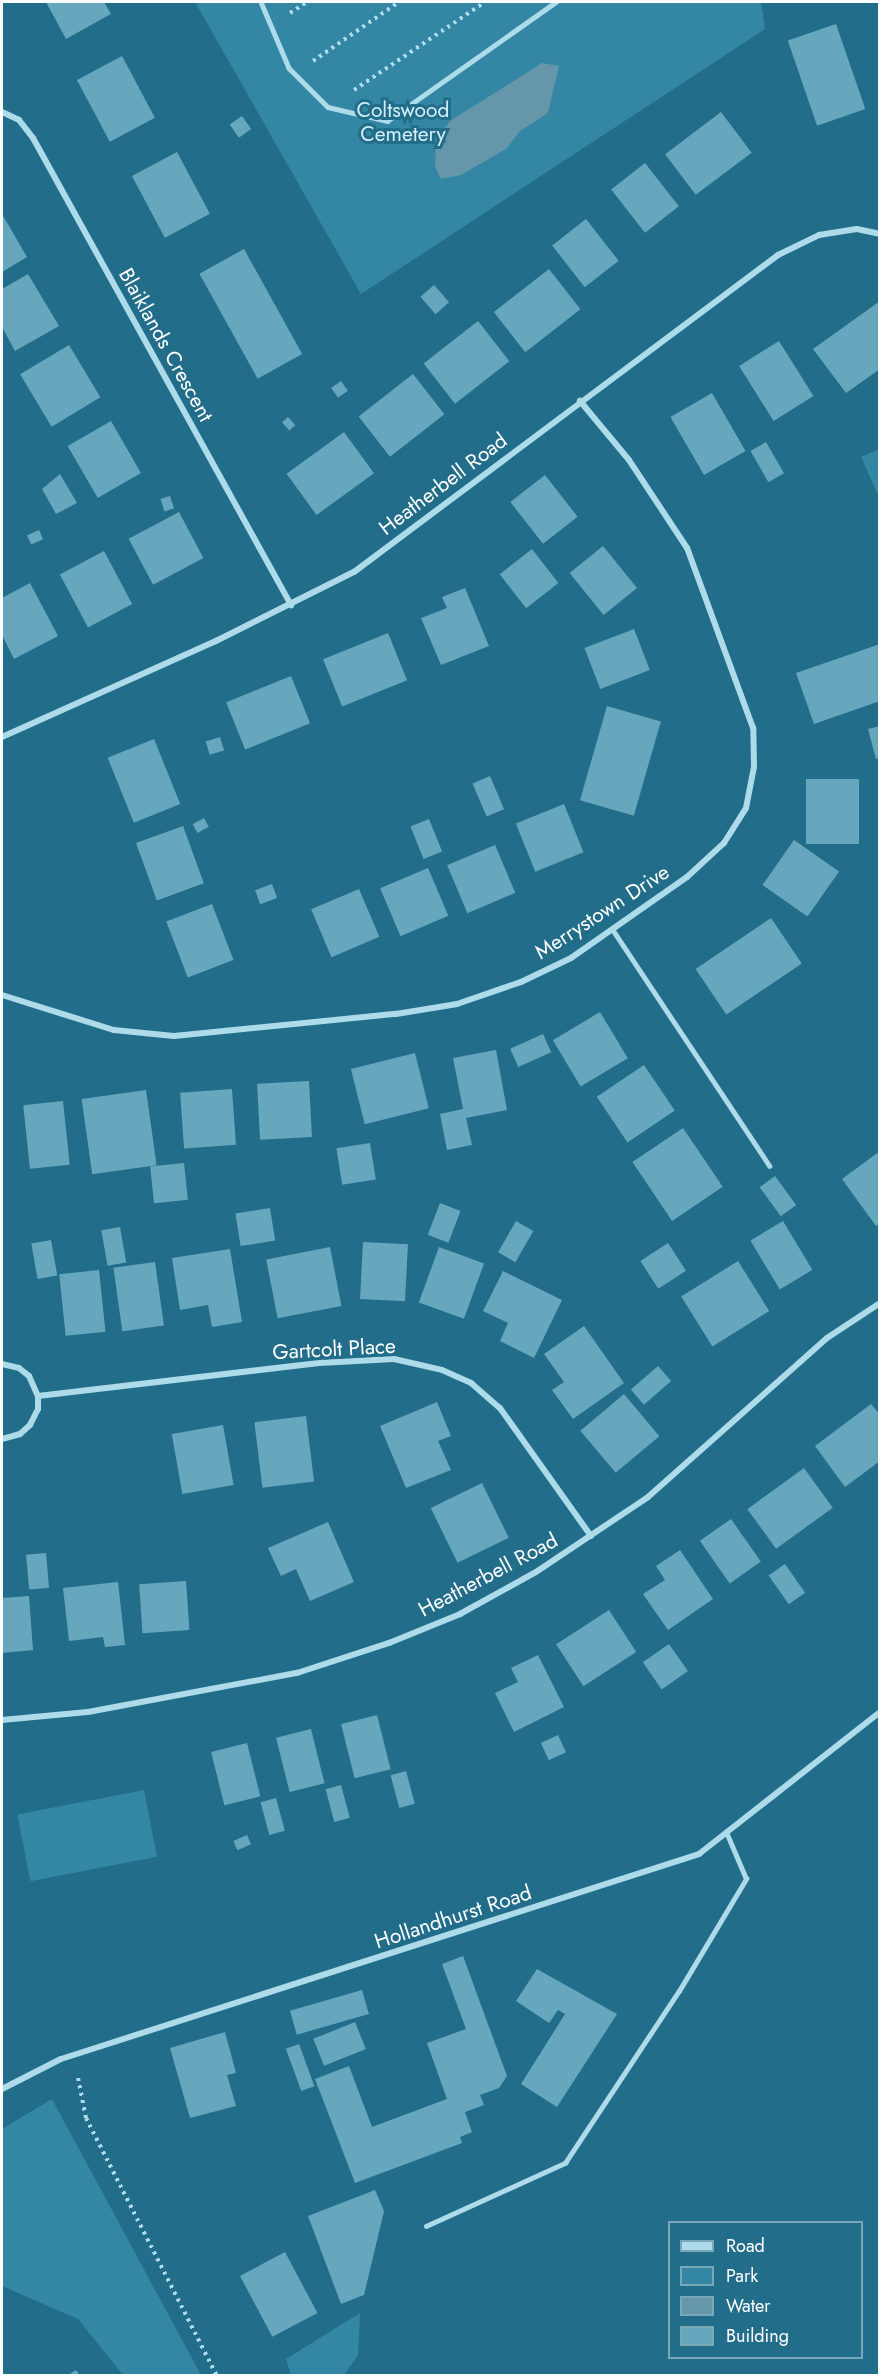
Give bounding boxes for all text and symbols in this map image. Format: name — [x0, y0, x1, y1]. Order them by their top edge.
park label: Coltswood Cemetery — [357, 97, 449, 147]
street label: Blaiklands Crescent — [113, 264, 219, 426]
street label: Heatherbell Road — [374, 428, 512, 540]
street label: Merrystown Drive — [530, 859, 674, 965]
street label: Gartcolt Place — [272, 1333, 396, 1365]
street label: Heatherbell Road — [414, 1528, 562, 1622]
street label: Hollandhurst Road — [371, 1880, 535, 1954]
legend — [668, 2221, 863, 2359]
text: Road — [726, 2233, 765, 2259]
text: Park — [726, 2263, 758, 2289]
text: Water — [726, 2293, 770, 2319]
text: Building — [726, 2323, 789, 2349]

